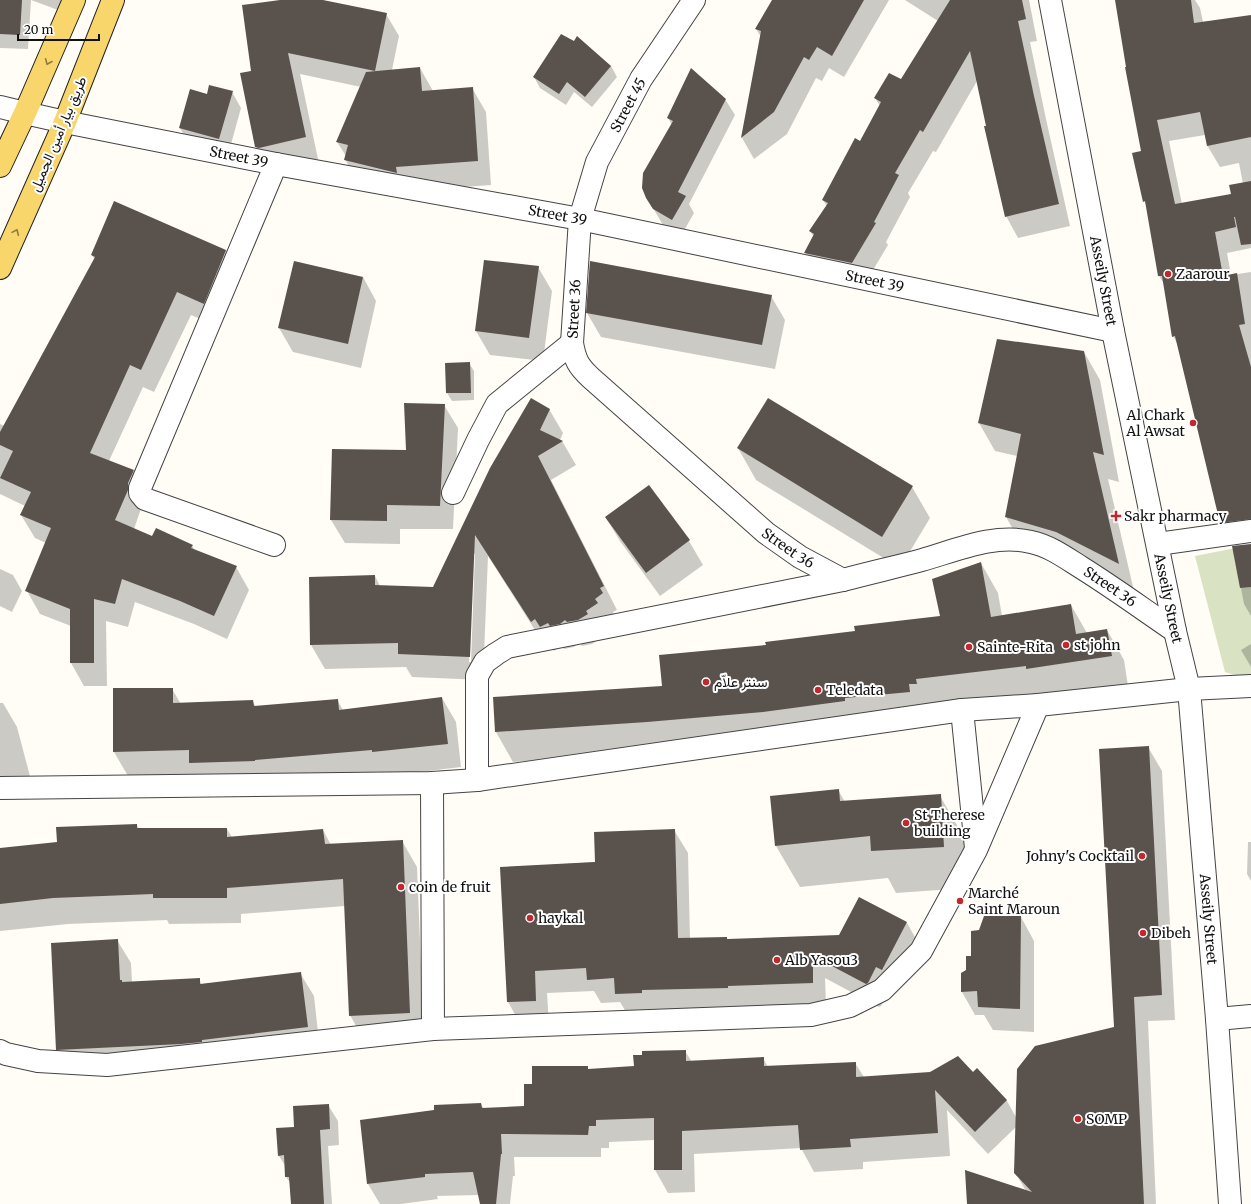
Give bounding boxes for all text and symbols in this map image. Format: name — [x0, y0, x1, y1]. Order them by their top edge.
scale bar — [18, 16, 99, 42]
text: 20 m — [24, 22, 53, 37]
one-way arrow — [45, 57, 53, 65]
street label: طريق بيار أمين الجميل — [26, 74, 90, 194]
street label: Street 45 — [606, 75, 650, 135]
street label: Street 39 — [208, 142, 270, 171]
street label: Street 39 — [527, 201, 589, 229]
one-way arrow — [11, 229, 19, 236]
street label: Asseily Street — [1086, 234, 1121, 328]
place label: Zaarour — [1176, 265, 1229, 283]
street label: Street 39 — [844, 266, 906, 296]
marker: Zaarour — [1163, 269, 1173, 279]
street label: Street 36 — [563, 279, 585, 339]
place label: Al Chark Al Awsat — [1125, 406, 1186, 440]
marker: Al Chark Al Awsat — [1188, 418, 1198, 428]
place label: Sakr pharmacy — [1124, 507, 1228, 525]
marker: Sakr pharmacy — [1111, 511, 1121, 521]
street label: Street 36 — [758, 524, 817, 572]
street label: Asseily Street — [1150, 551, 1187, 646]
street label: Street 36 — [1080, 562, 1140, 611]
place label: st john — [1074, 636, 1121, 654]
place label: Sainte-Rita — [977, 638, 1053, 656]
marker: st john — [1061, 640, 1071, 650]
marker: Sainte-Rita — [964, 642, 974, 652]
place label: سنتر علاّم — [714, 673, 768, 691]
marker: سنتر علاّم — [701, 677, 711, 687]
place label: Teledata — [826, 681, 884, 699]
marker: Teledata — [813, 685, 823, 695]
place label: St Therese building — [913, 806, 985, 840]
marker: St Therese building — [901, 818, 911, 828]
place label: Johny's Cocktail — [1025, 847, 1135, 865]
marker: Johny's Cocktail — [1137, 851, 1147, 861]
street label: Asseily Street — [1196, 872, 1221, 966]
place label: coin de fruit — [409, 878, 491, 896]
marker: coin de fruit — [396, 882, 406, 892]
place label: Marché Saint Maroun — [968, 884, 1060, 918]
marker: Marché Saint Maroun — [955, 896, 965, 906]
place label: haykal — [538, 909, 584, 927]
marker: haykal — [525, 913, 535, 923]
place label: Dibeh — [1151, 924, 1191, 942]
marker: Dibeh — [1138, 928, 1148, 938]
place label: Alb Yasou3 — [784, 951, 858, 969]
marker: Alb Yasou3 — [772, 955, 782, 965]
place label: SOMP — [1086, 1110, 1127, 1128]
marker: SOMP — [1073, 1114, 1083, 1124]

